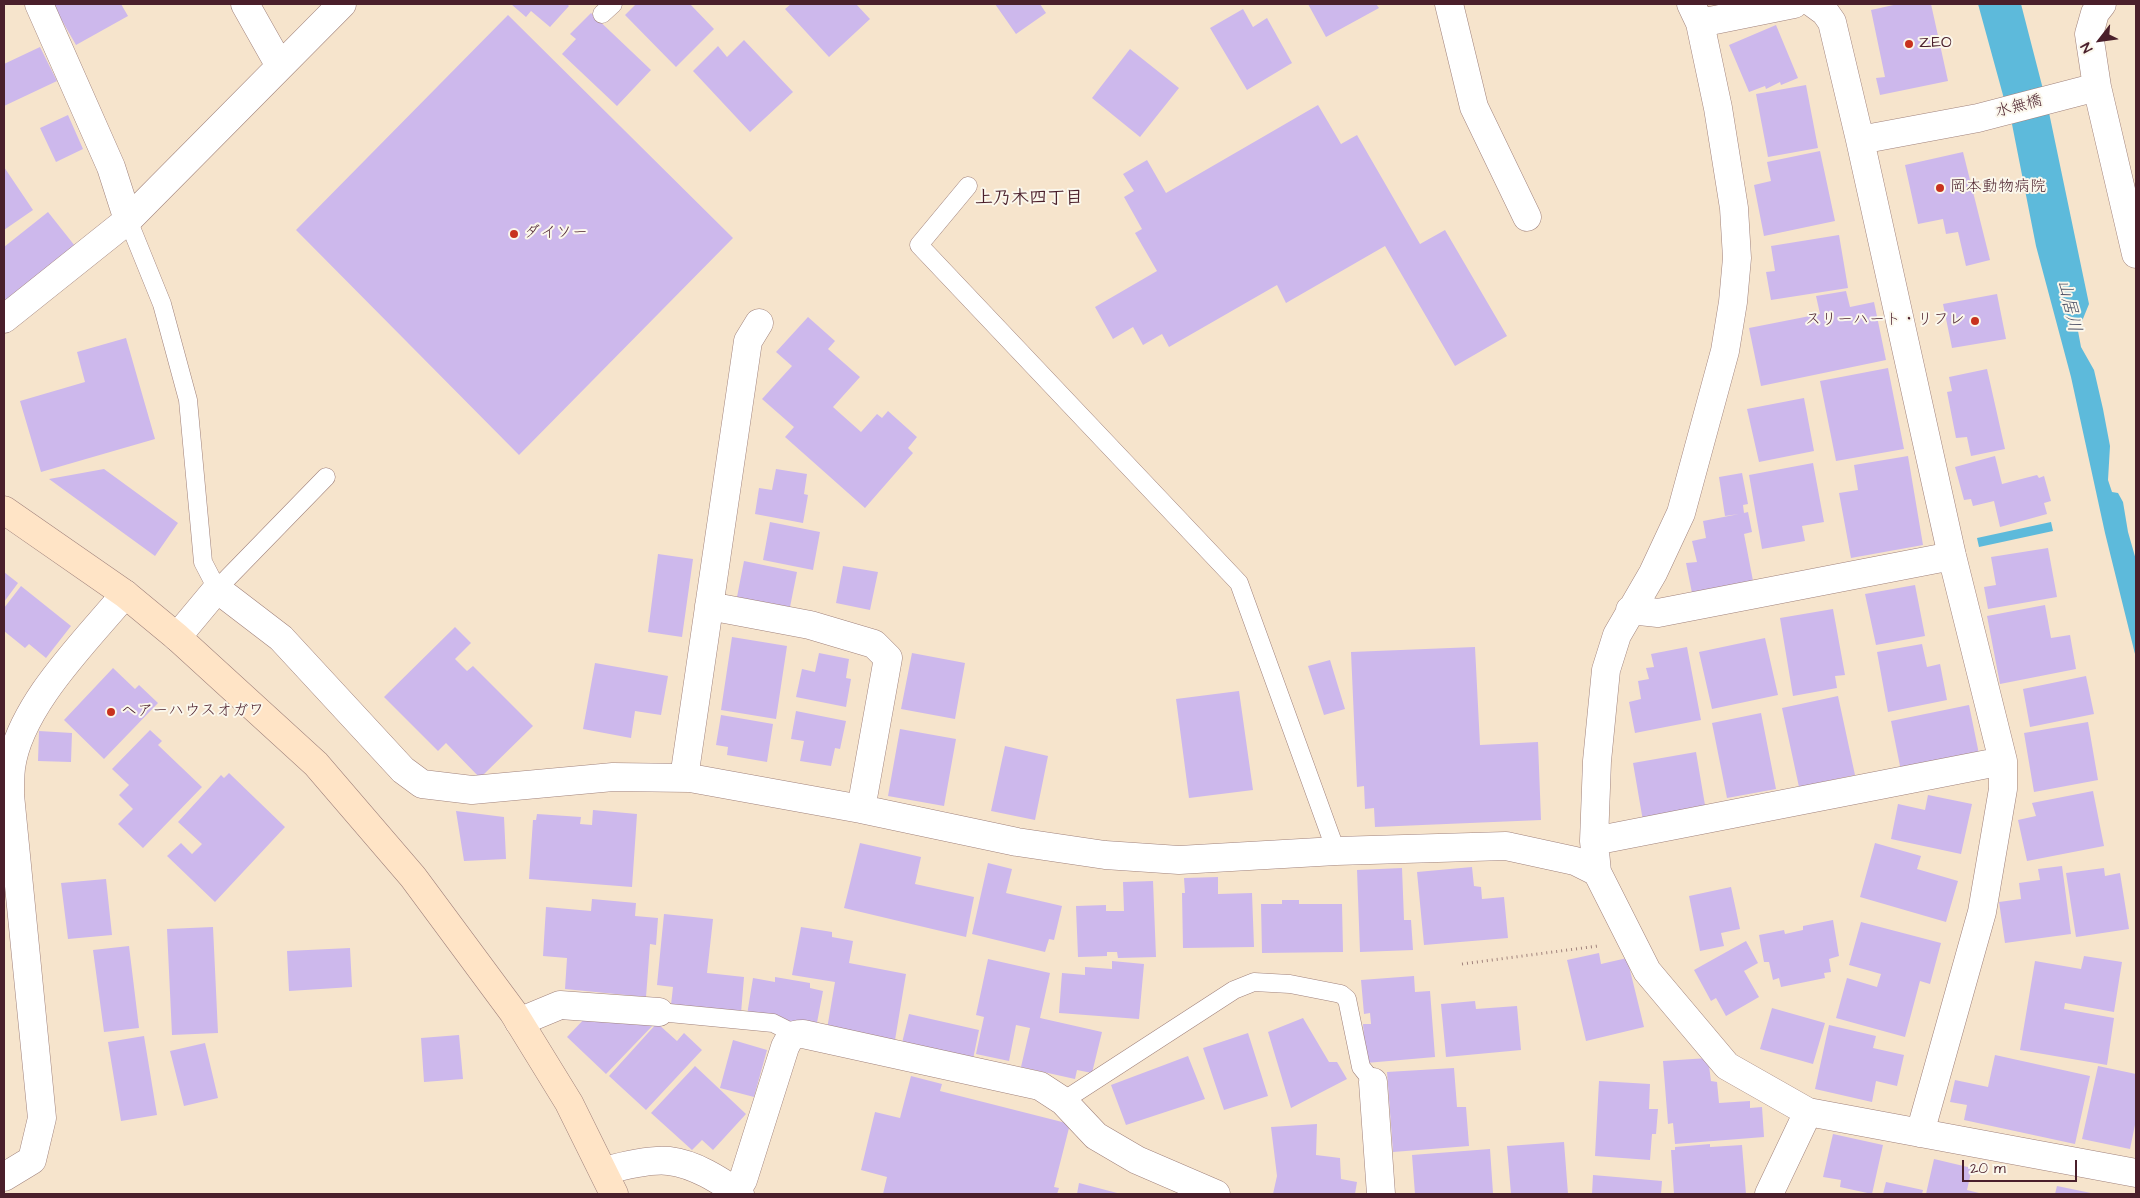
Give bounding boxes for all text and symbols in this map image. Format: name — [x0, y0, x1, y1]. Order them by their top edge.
north arrow — [2075, 15, 2125, 65]
place label: ZEO — [1919, 34, 1952, 54]
marker: ZEO — [1903, 38, 1915, 50]
text: N — [2076, 39, 2098, 56]
street label: 水無橋 — [1993, 92, 2045, 122]
place label: 岡本動物病院 — [1950, 178, 2046, 198]
marker: 岡本動物病院 — [1934, 182, 1946, 194]
district label: 上乃木四丁目 — [975, 188, 1083, 210]
place label: ダイソー — [524, 224, 588, 244]
marker: ダイソー — [508, 228, 520, 240]
water label: 山居川 — [2051, 277, 2085, 335]
place label: スリーハート・リフレ — [1805, 311, 1965, 331]
marker: スリーハート・リフレ — [1969, 315, 1981, 327]
place label: ヘアーハウスオガワ — [121, 702, 264, 722]
marker: ヘアーハウスオガワ — [105, 706, 117, 718]
scale bar — [1965, 1150, 2080, 1182]
text: 20 m — [1970, 1158, 2006, 1179]

